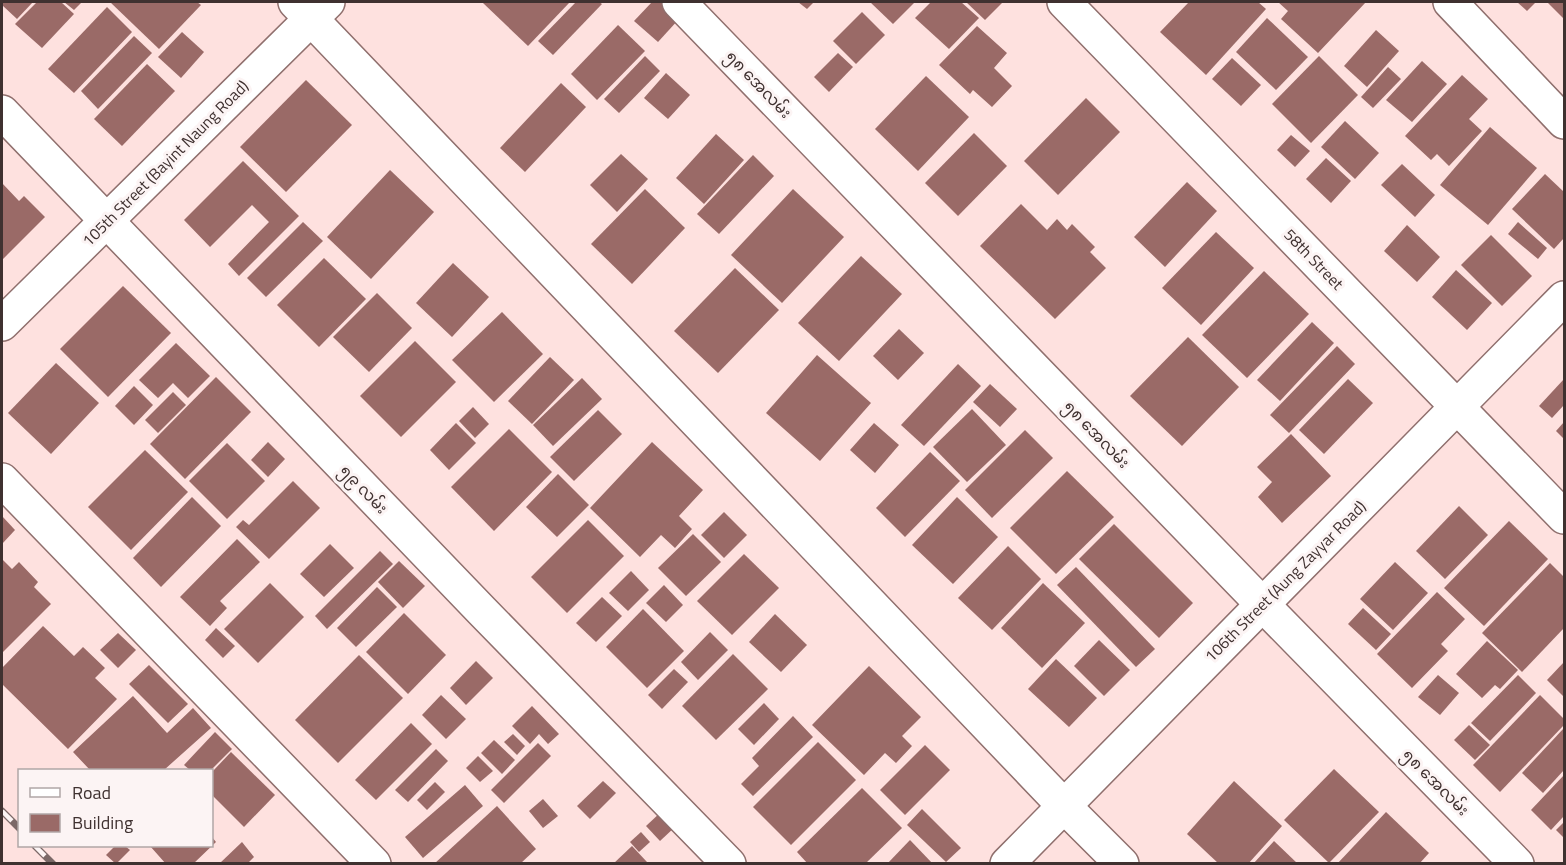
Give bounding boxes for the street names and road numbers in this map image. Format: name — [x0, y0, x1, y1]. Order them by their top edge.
street label: ၅၈ အေလမ်း — [719, 45, 798, 125]
street label: 105th Street (Bayint Naung Road) — [76, 74, 254, 252]
street label: 58th Street — [1279, 223, 1350, 295]
street label: ၅၈ အေလမ်း — [1057, 395, 1136, 475]
street label: ၅၉ လမ်း — [333, 459, 394, 520]
street label: 106th Street (Aung Zayyar Road) — [1199, 495, 1371, 667]
street label: ၅၈ အေလမ်း — [1396, 743, 1475, 822]

